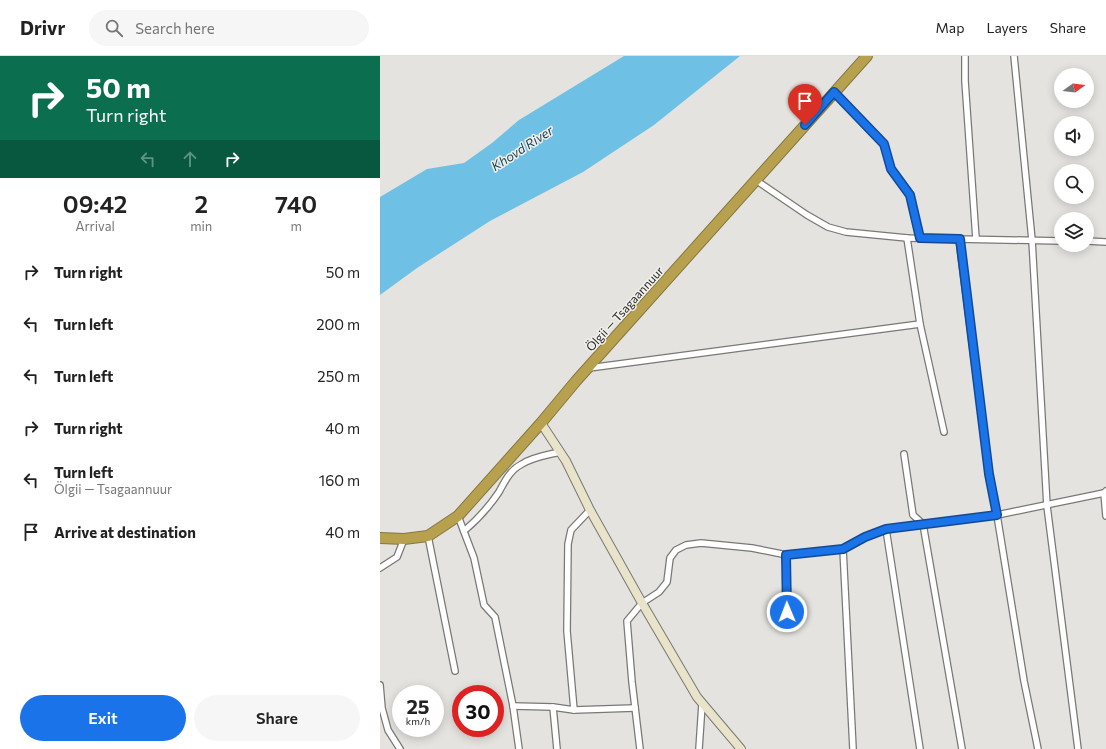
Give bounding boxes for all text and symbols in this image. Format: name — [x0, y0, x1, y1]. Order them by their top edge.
search box — [89, 10, 369, 46]
text: Drivr — [20, 16, 65, 39]
icon: search — [103, 17, 125, 39]
text: Search here — [135, 19, 215, 37]
text: Map — [936, 19, 964, 36]
text: Layers — [986, 19, 1028, 36]
text: Share — [1050, 19, 1086, 36]
north arrow — [1054, 68, 1094, 108]
map controls — [1054, 68, 1094, 252]
text: 50 m — [86, 70, 151, 104]
icon: right — [20, 72, 72, 124]
pin — [788, 84, 822, 125]
icon: arrive — [794, 90, 816, 112]
text: Turn right — [86, 104, 166, 126]
button: sound — [1054, 116, 1094, 156]
water label: Khovd River — [488, 122, 557, 174]
icon: left — [137, 148, 159, 170]
icon: ahead — [179, 148, 201, 170]
icon: right — [221, 148, 243, 170]
button: search — [1054, 164, 1094, 204]
text: 09:42 — [63, 189, 127, 218]
text: 2 — [194, 189, 208, 218]
text: 740 — [275, 189, 317, 218]
button: layers — [1054, 212, 1094, 252]
text: Arrival — [75, 218, 115, 234]
text: min — [190, 218, 212, 234]
text: m — [290, 218, 302, 234]
icon: right — [20, 261, 42, 283]
text: Turn right — [54, 263, 123, 281]
text: 50 m — [326, 263, 360, 281]
street label: Ölgii — Tsagaannuur — [583, 263, 666, 354]
icon: left — [20, 313, 42, 335]
text: Turn left — [54, 315, 113, 333]
text: 200 m — [316, 315, 360, 333]
icon: left — [20, 365, 42, 387]
text: Turn left — [54, 367, 113, 385]
text: 250 m — [317, 367, 360, 385]
icon: right — [20, 417, 42, 439]
text: Turn right — [54, 419, 123, 437]
text: 40 m — [325, 419, 360, 437]
text: Turn left — [54, 463, 113, 481]
icon: left — [20, 469, 42, 491]
text: 160 m — [319, 471, 360, 489]
text: Ölgii — Tsagaannuur — [54, 481, 172, 497]
icon: arrive — [20, 521, 42, 543]
text: Arrive at destination — [54, 523, 196, 541]
text: 40 m — [325, 523, 360, 541]
position arrow — [766, 591, 808, 633]
speed limit sign: 30 — [452, 685, 504, 737]
text: 25 — [406, 694, 430, 718]
button: Exit — [20, 695, 186, 741]
button: Share — [194, 695, 360, 741]
text: km/h — [406, 715, 430, 727]

